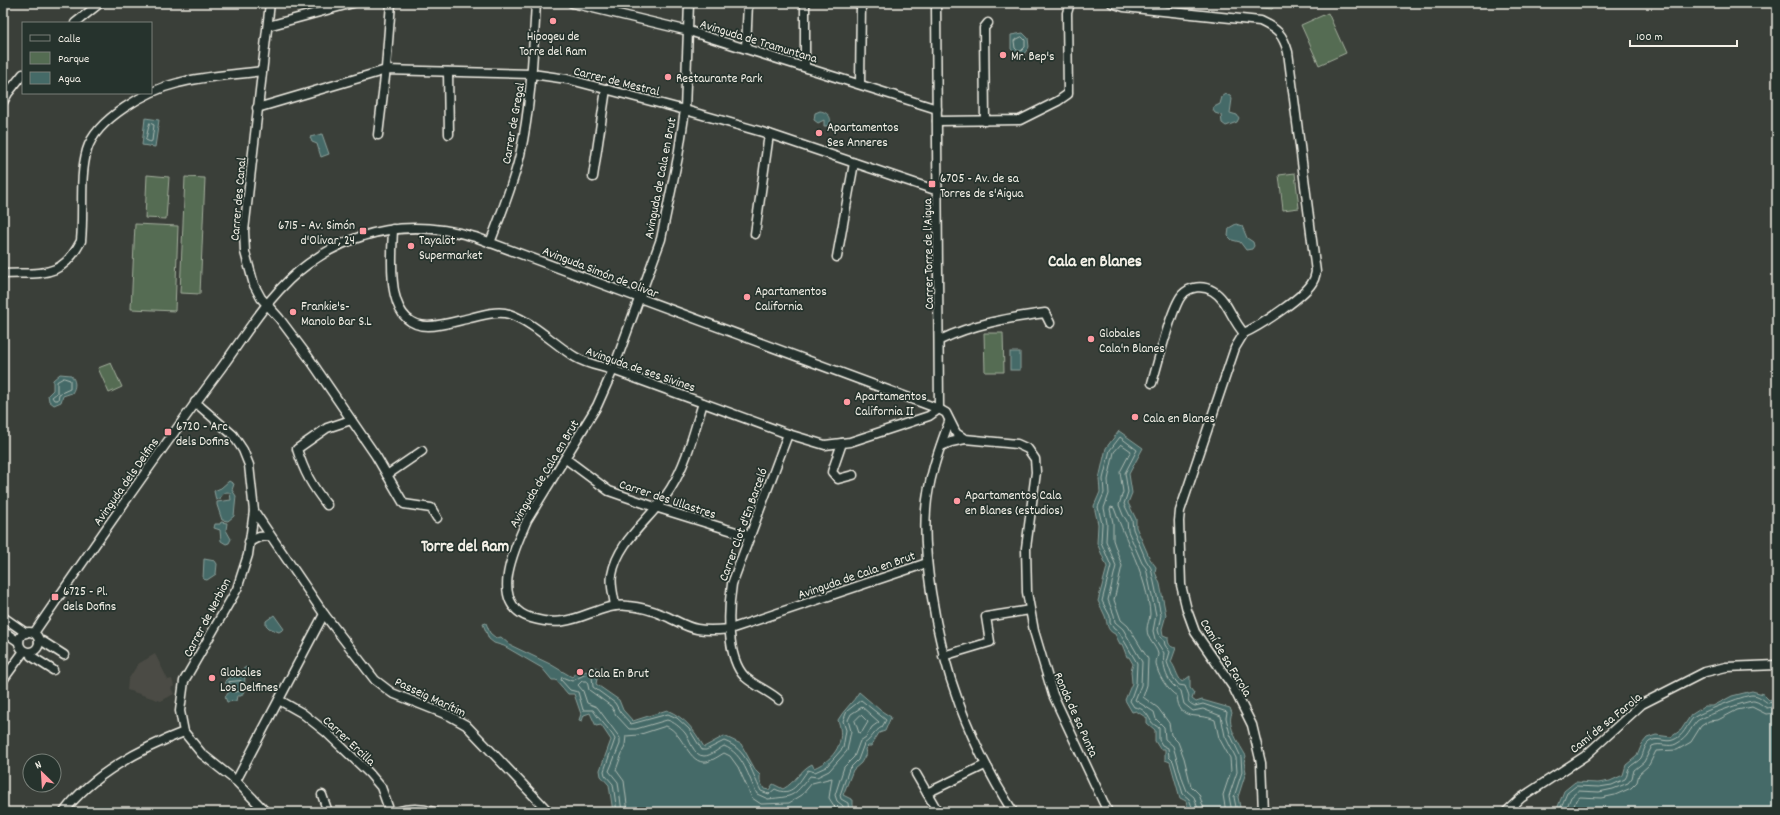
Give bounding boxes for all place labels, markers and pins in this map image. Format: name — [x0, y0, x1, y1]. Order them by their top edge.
marker: Hipogeu de Torre del Ram — [548, 16, 558, 26]
place label: Hipogeu de Torre del Ram — [519, 28, 587, 62]
place label: Mr. Bep's — [1011, 48, 1055, 67]
marker: Mr. Bep's — [998, 50, 1008, 60]
place label: Restaurante Park — [676, 70, 763, 89]
marker: Restaurante Park — [663, 72, 673, 82]
place label: Apartamentos Ses Anneres — [827, 119, 899, 153]
marker: Apartamentos Ses Anneres — [814, 128, 824, 138]
place label: 6705 - Av. de sa Torres de s'Aigua — [940, 170, 1024, 204]
marker: 6705 - Av. de sa Torres de s'Aigua — [927, 179, 937, 189]
place label: 6715 - Av. Simón d'Olivar, 24 — [278, 217, 355, 251]
marker: 6715 - Av. Simón d'Olivar, 24 — [358, 226, 368, 236]
place label: Tayalot Supermarket — [419, 232, 483, 266]
marker: Tayalot Supermarket — [406, 241, 416, 251]
place label: Apartamentos California — [755, 283, 827, 317]
marker: Apartamentos California — [742, 292, 752, 302]
place label: Frankie's- Manolo Bar S.L — [301, 298, 372, 332]
marker: Frankie's- Manolo Bar S.L — [288, 307, 298, 317]
place label: Globales Cala'n Blanes — [1099, 325, 1165, 359]
marker: Globales Cala'n Blanes — [1086, 334, 1096, 344]
place label: Apartamentos California II — [855, 388, 927, 422]
marker: Apartamentos California II — [842, 397, 852, 407]
place label: Cala en Blanes — [1143, 410, 1215, 429]
marker: Cala en Blanes — [1130, 412, 1140, 422]
place label: 6720 - Arc dels Dofins — [176, 418, 229, 452]
marker: 6720 - Arc dels Dofins — [163, 427, 173, 437]
place label: Apartamentos Cala en Blanes (estudios) — [965, 487, 1063, 521]
marker: Apartamentos Cala en Blanes (estudios) — [952, 496, 962, 506]
place label: 6725 - Pl. dels Dofins — [63, 583, 116, 617]
marker: 6725 - Pl. dels Dofins — [50, 592, 60, 602]
place label: Globales Los Delfines — [220, 664, 278, 698]
place label: Cala En Brut — [588, 665, 649, 684]
marker: Cala En Brut — [575, 667, 585, 677]
marker: Globales Los Delfines — [207, 673, 217, 683]

